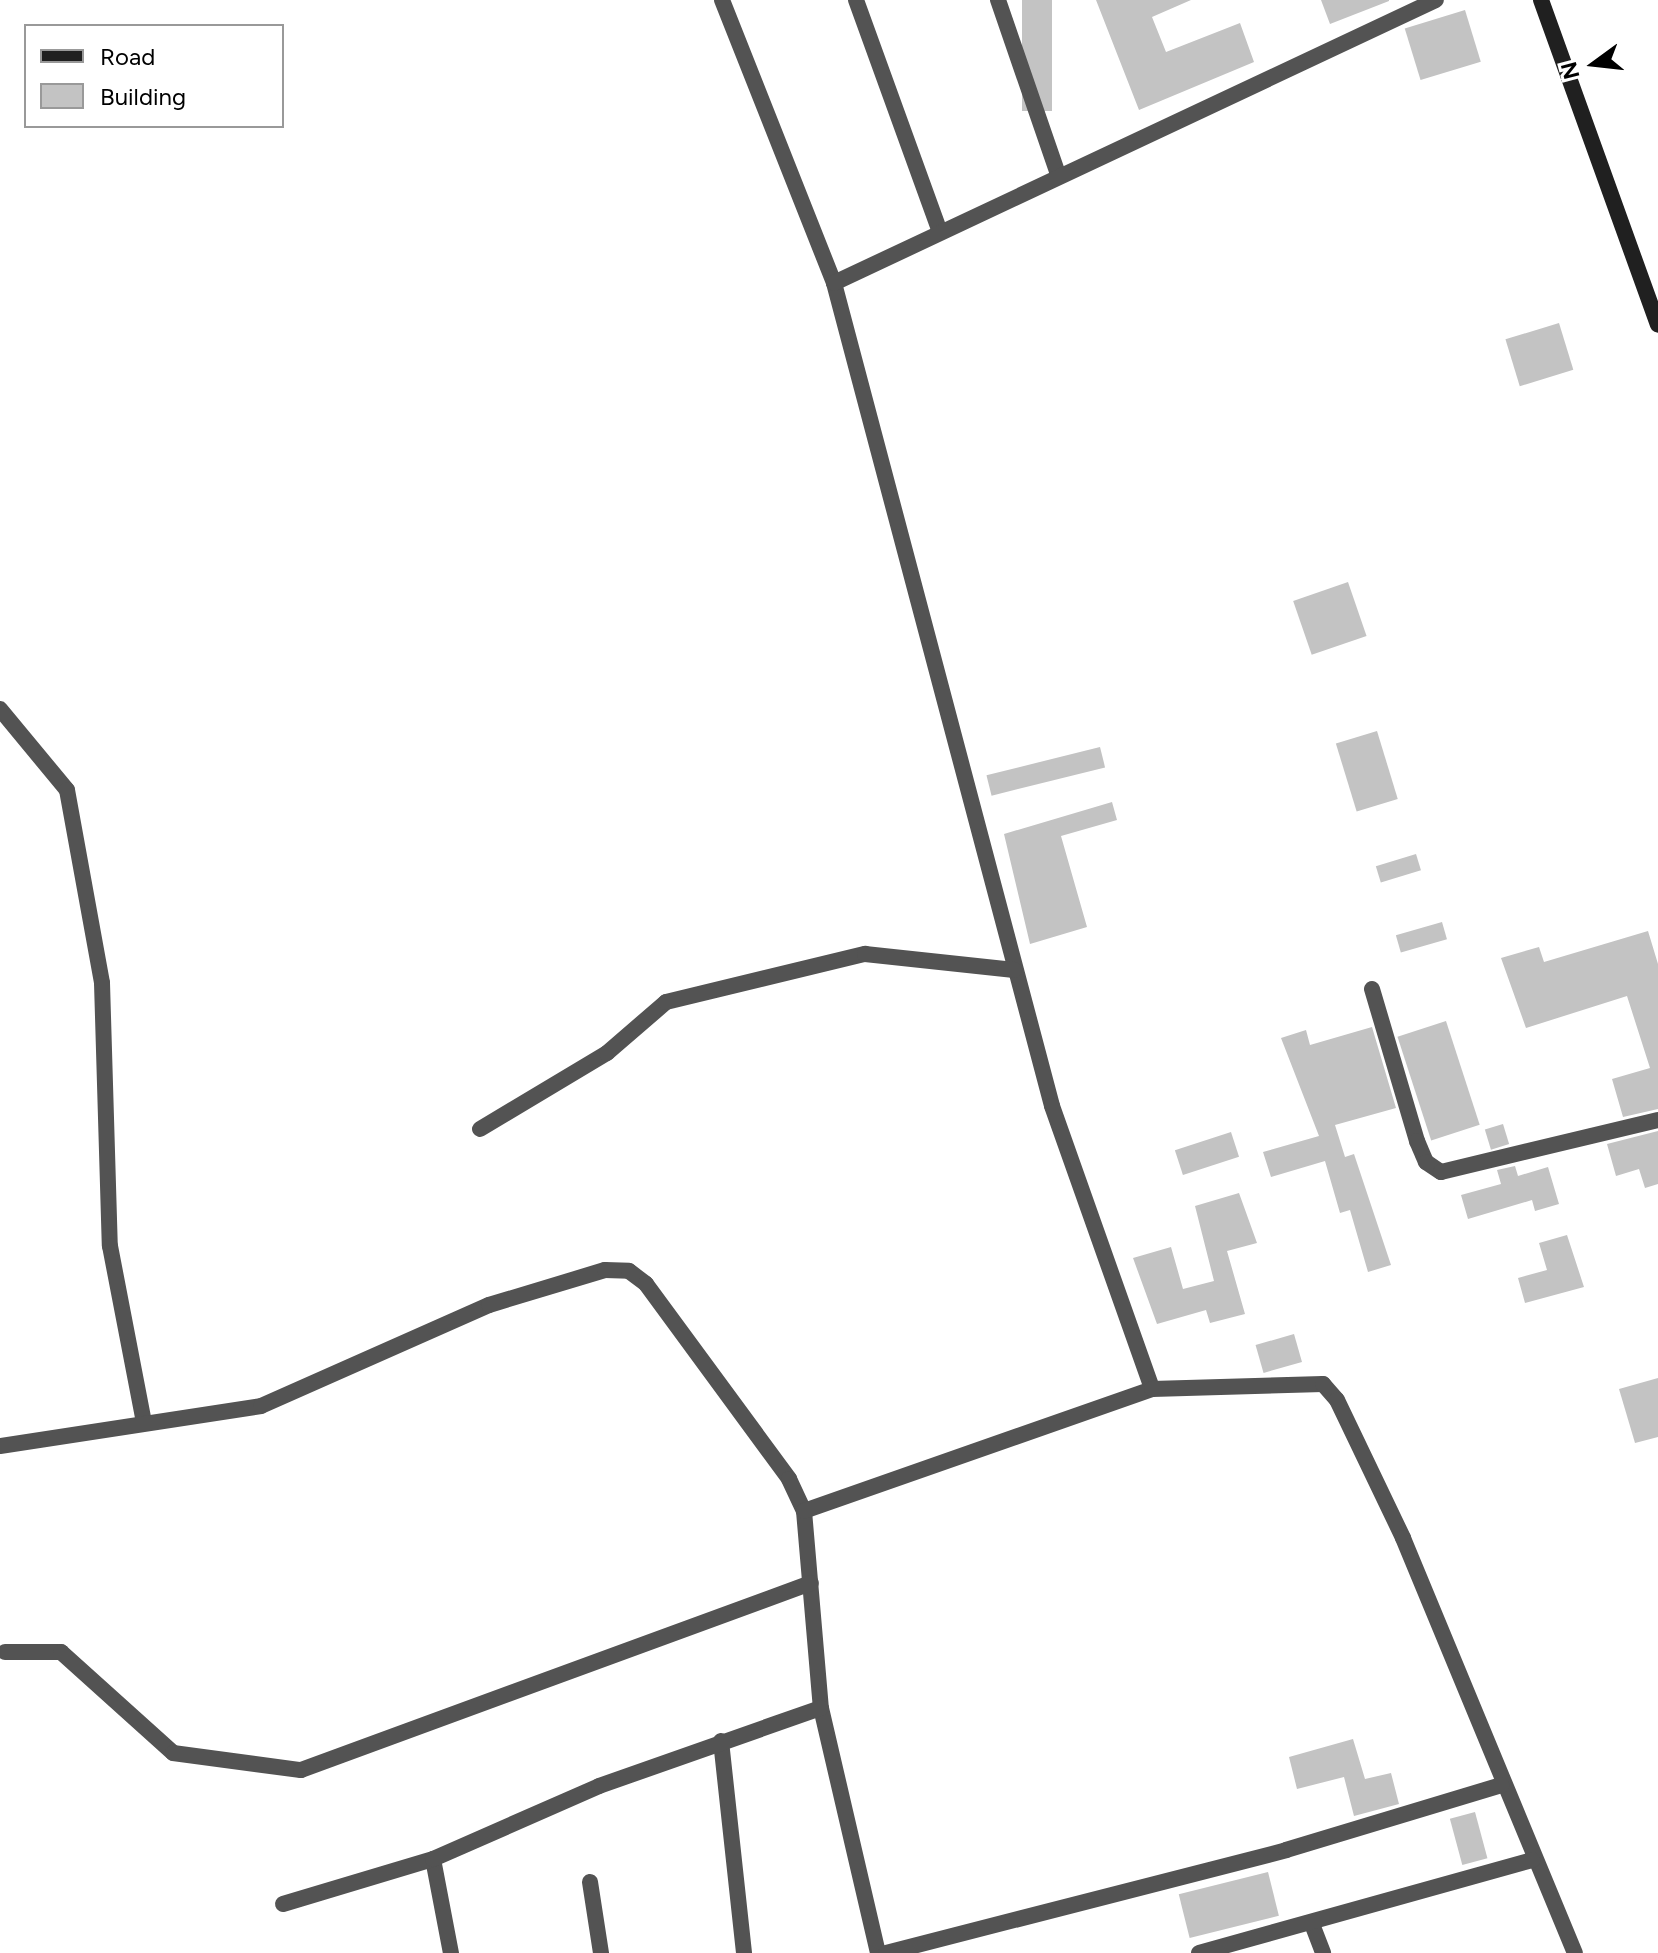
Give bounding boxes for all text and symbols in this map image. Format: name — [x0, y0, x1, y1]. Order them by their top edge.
legend — [24, 24, 284, 128]
north arrow — [1554, 24, 1634, 104]
text: Road — [100, 42, 155, 71]
text: N — [1555, 59, 1586, 82]
text: Building — [100, 82, 186, 111]

